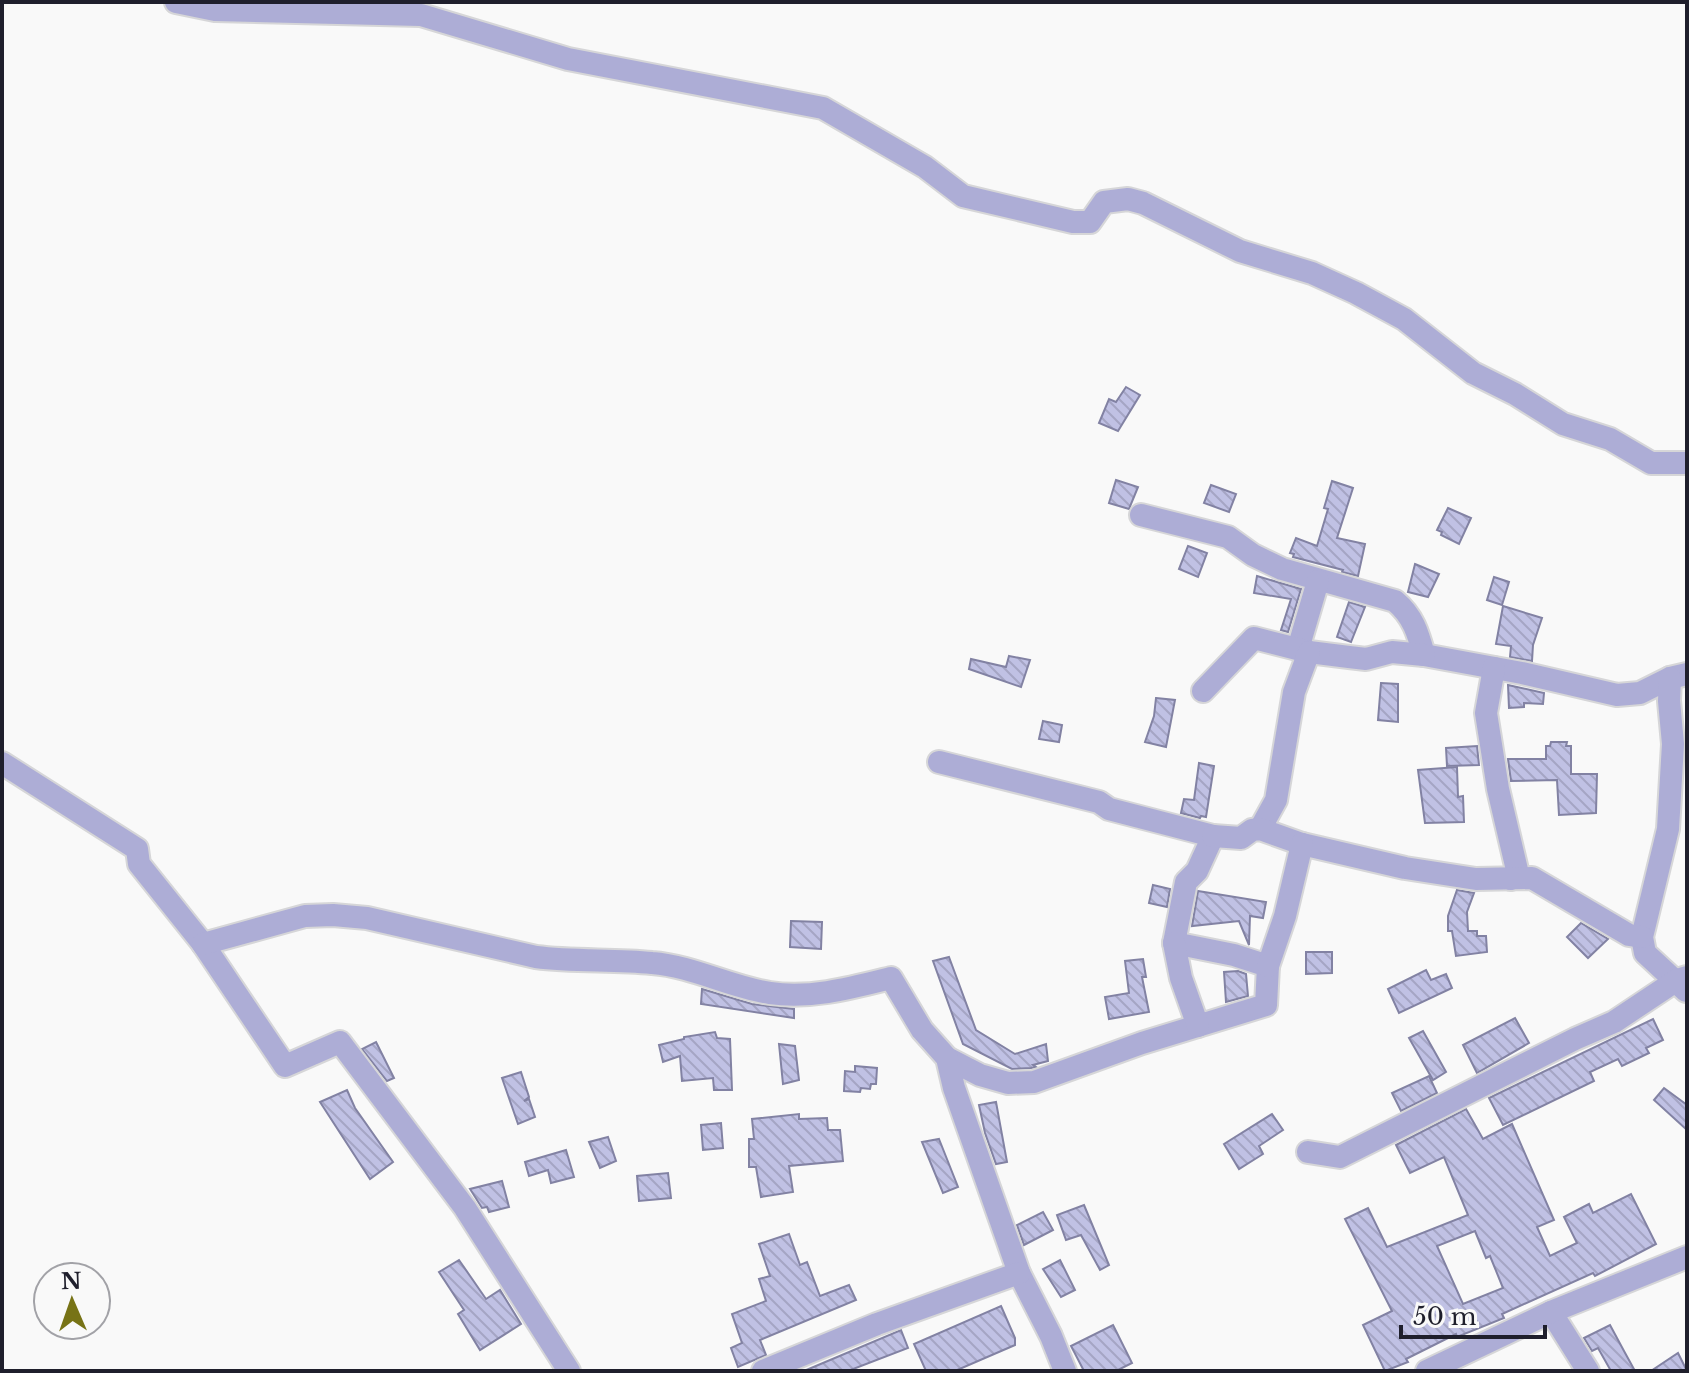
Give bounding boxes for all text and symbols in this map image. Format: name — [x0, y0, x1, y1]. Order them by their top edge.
north arrow — [32, 1261, 112, 1341]
text: N — [61, 1268, 82, 1295]
scale bar — [1401, 1289, 1545, 1339]
text: 50 m — [1413, 1302, 1477, 1331]

